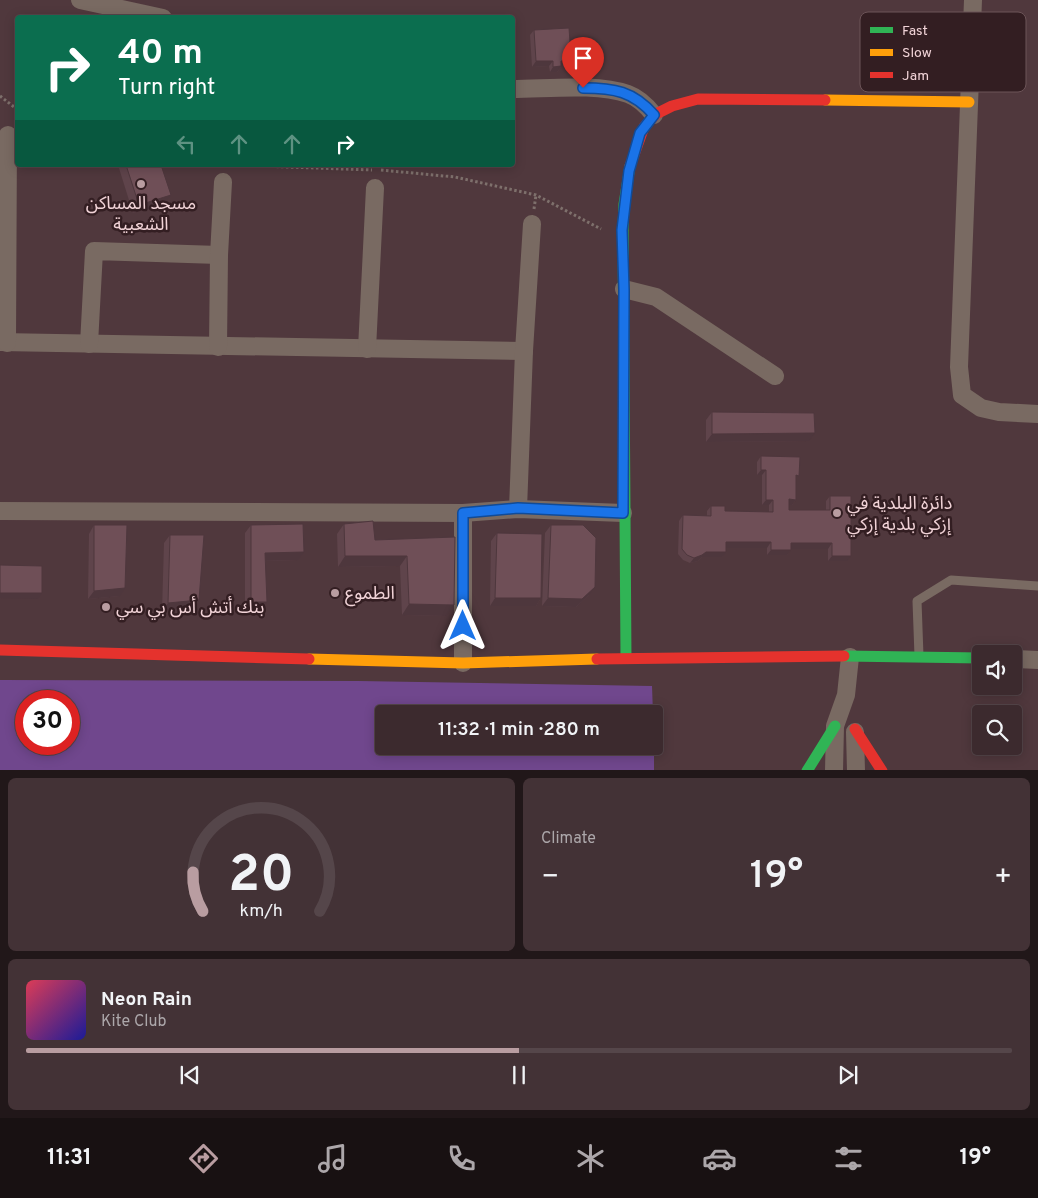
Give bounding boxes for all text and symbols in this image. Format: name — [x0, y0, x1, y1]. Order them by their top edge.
legend — [860, 12, 1026, 92]
text: Fast — [902, 23, 928, 40]
text: 40 m — [118, 32, 203, 76]
icon: right — [35, 35, 100, 100]
pin — [562, 37, 604, 88]
icon: arrive — [569, 44, 597, 72]
text: Slow — [902, 45, 932, 62]
text: Jam — [902, 68, 929, 85]
text: Turn right — [118, 75, 215, 102]
icon: left — [172, 130, 200, 158]
icon: ahead — [225, 130, 253, 158]
icon: ahead — [278, 130, 306, 158]
icon: right — [331, 130, 359, 158]
marker: مسجد المساكن الشعبية — [135, 178, 147, 190]
place label: مسجد المساكن الشعبية — [86, 193, 196, 237]
place label: دائرة البلدية في إزكي بلدية إزكي — [847, 493, 952, 537]
marker: دائرة البلدية في إزكي بلدية إزكي — [831, 507, 843, 519]
place label: الطموع — [345, 583, 395, 607]
marker: الطموع — [329, 587, 341, 599]
place label: بنك أتش أس بي سي — [116, 596, 264, 620]
position arrow — [436, 599, 488, 651]
marker: بنك أتش أس بي سي — [100, 601, 112, 613]
map controls — [972, 645, 1022, 755]
button: sound — [972, 645, 1022, 695]
speed limit sign: 30 — [15, 690, 80, 755]
button: search — [972, 705, 1022, 755]
text: 11:32 · 1 min · 280 m — [438, 718, 600, 742]
text: Climate — [541, 829, 596, 849]
text: 20 — [229, 844, 295, 910]
text: 19° — [750, 853, 803, 902]
text: − — [541, 860, 559, 896]
text: + — [994, 860, 1012, 896]
text: km/h — [240, 900, 283, 923]
text: Neon Rain — [101, 988, 192, 1012]
text: Kite Club — [101, 1012, 166, 1032]
icon: previous — [176, 1061, 204, 1089]
icon: pause — [505, 1061, 533, 1089]
icon: next — [834, 1061, 862, 1089]
icon: directions — [186, 1141, 221, 1176]
icon: music — [315, 1141, 350, 1176]
icon: phone — [444, 1141, 479, 1176]
icon: climate — [573, 1141, 608, 1176]
icon: car — [702, 1141, 737, 1176]
icon: filters — [831, 1141, 866, 1176]
text: 11:31 — [47, 1145, 92, 1172]
text: 19° — [959, 1145, 991, 1172]

